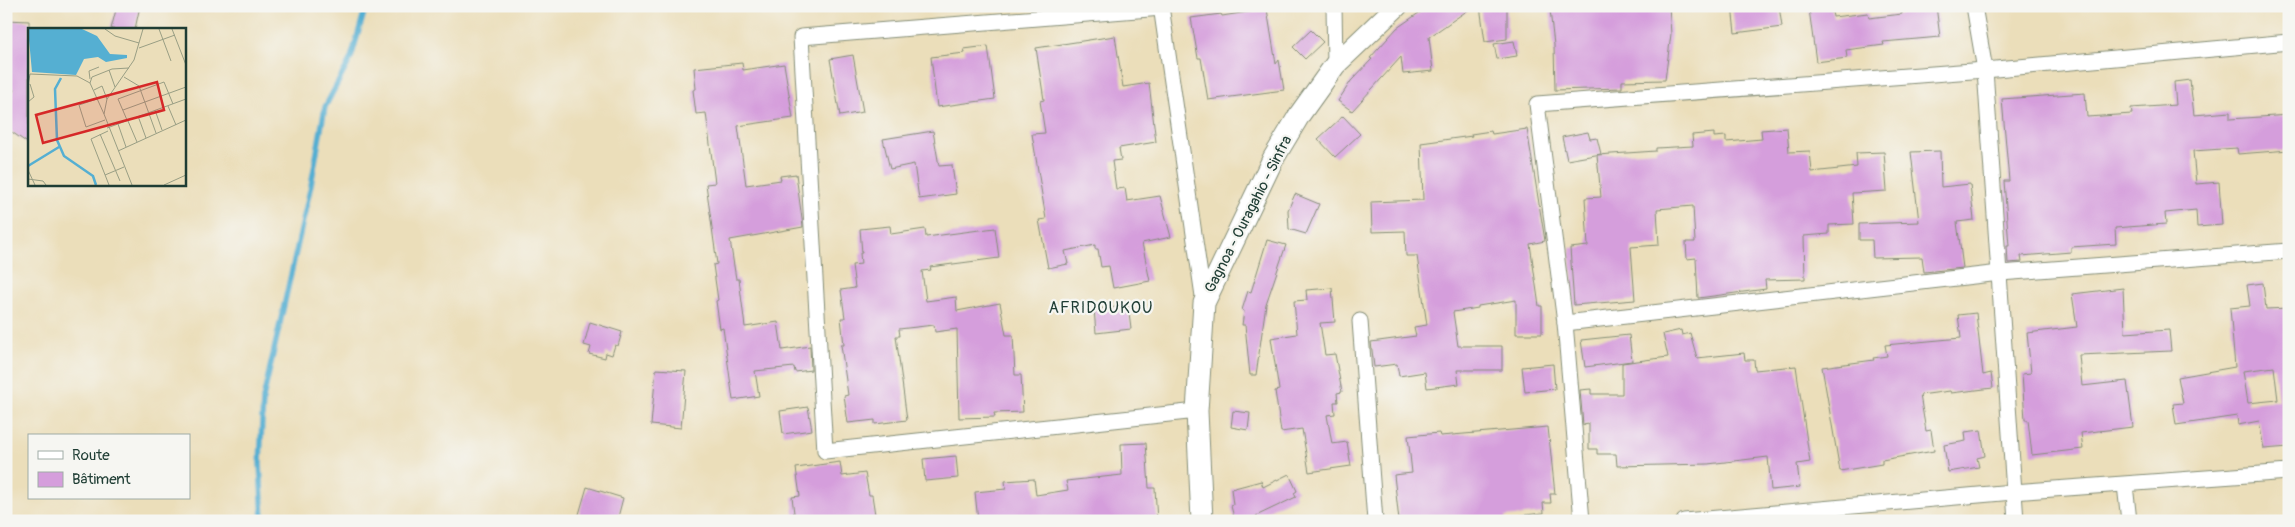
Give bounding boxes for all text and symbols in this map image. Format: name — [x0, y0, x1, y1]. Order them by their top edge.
inset map — [28, 28, 185, 185]
street label: Gagnoa - Ouragahio - Sinfra — [1200, 132, 1296, 296]
district label: AFRIDOUKOU — [1049, 298, 1153, 318]
legend — [28, 434, 190, 500]
text: Route — [72, 446, 110, 465]
text: Bâtiment — [72, 470, 132, 489]

